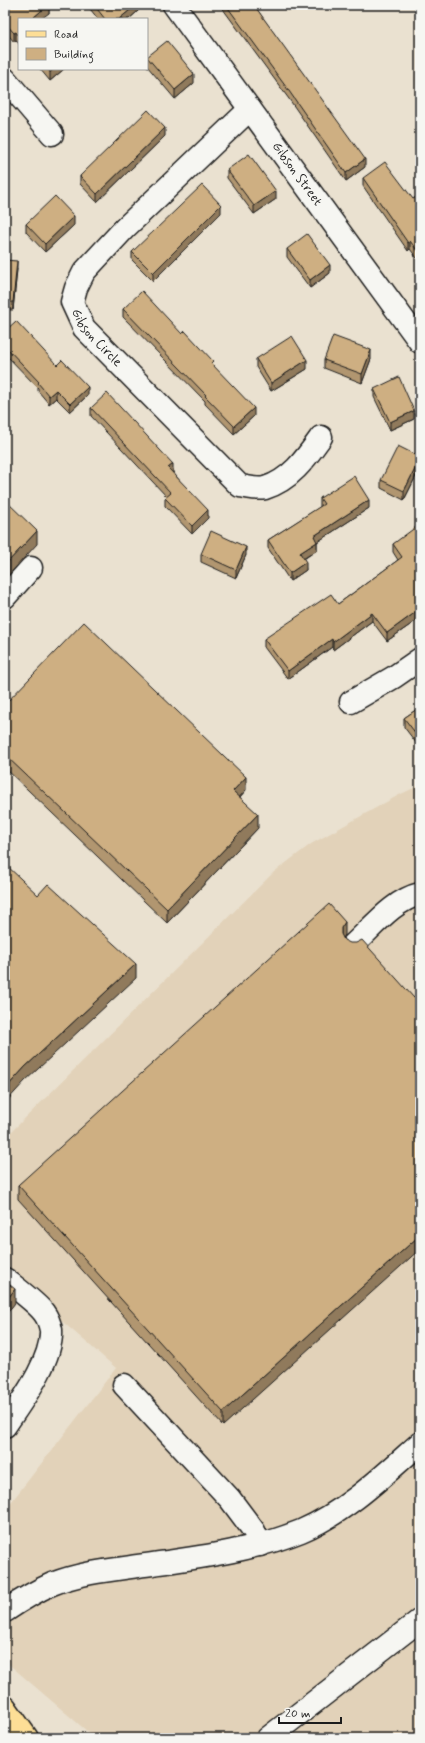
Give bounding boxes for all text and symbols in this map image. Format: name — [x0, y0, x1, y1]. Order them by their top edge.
legend — [18, 18, 148, 70]
text: Road — [54, 27, 78, 43]
text: Building — [54, 47, 94, 64]
street label: Gibson Street — [268, 139, 326, 209]
street label: Gibson Circle — [68, 306, 126, 370]
scale bar — [279, 1699, 341, 1725]
text: 20 m — [285, 1706, 311, 1722]

